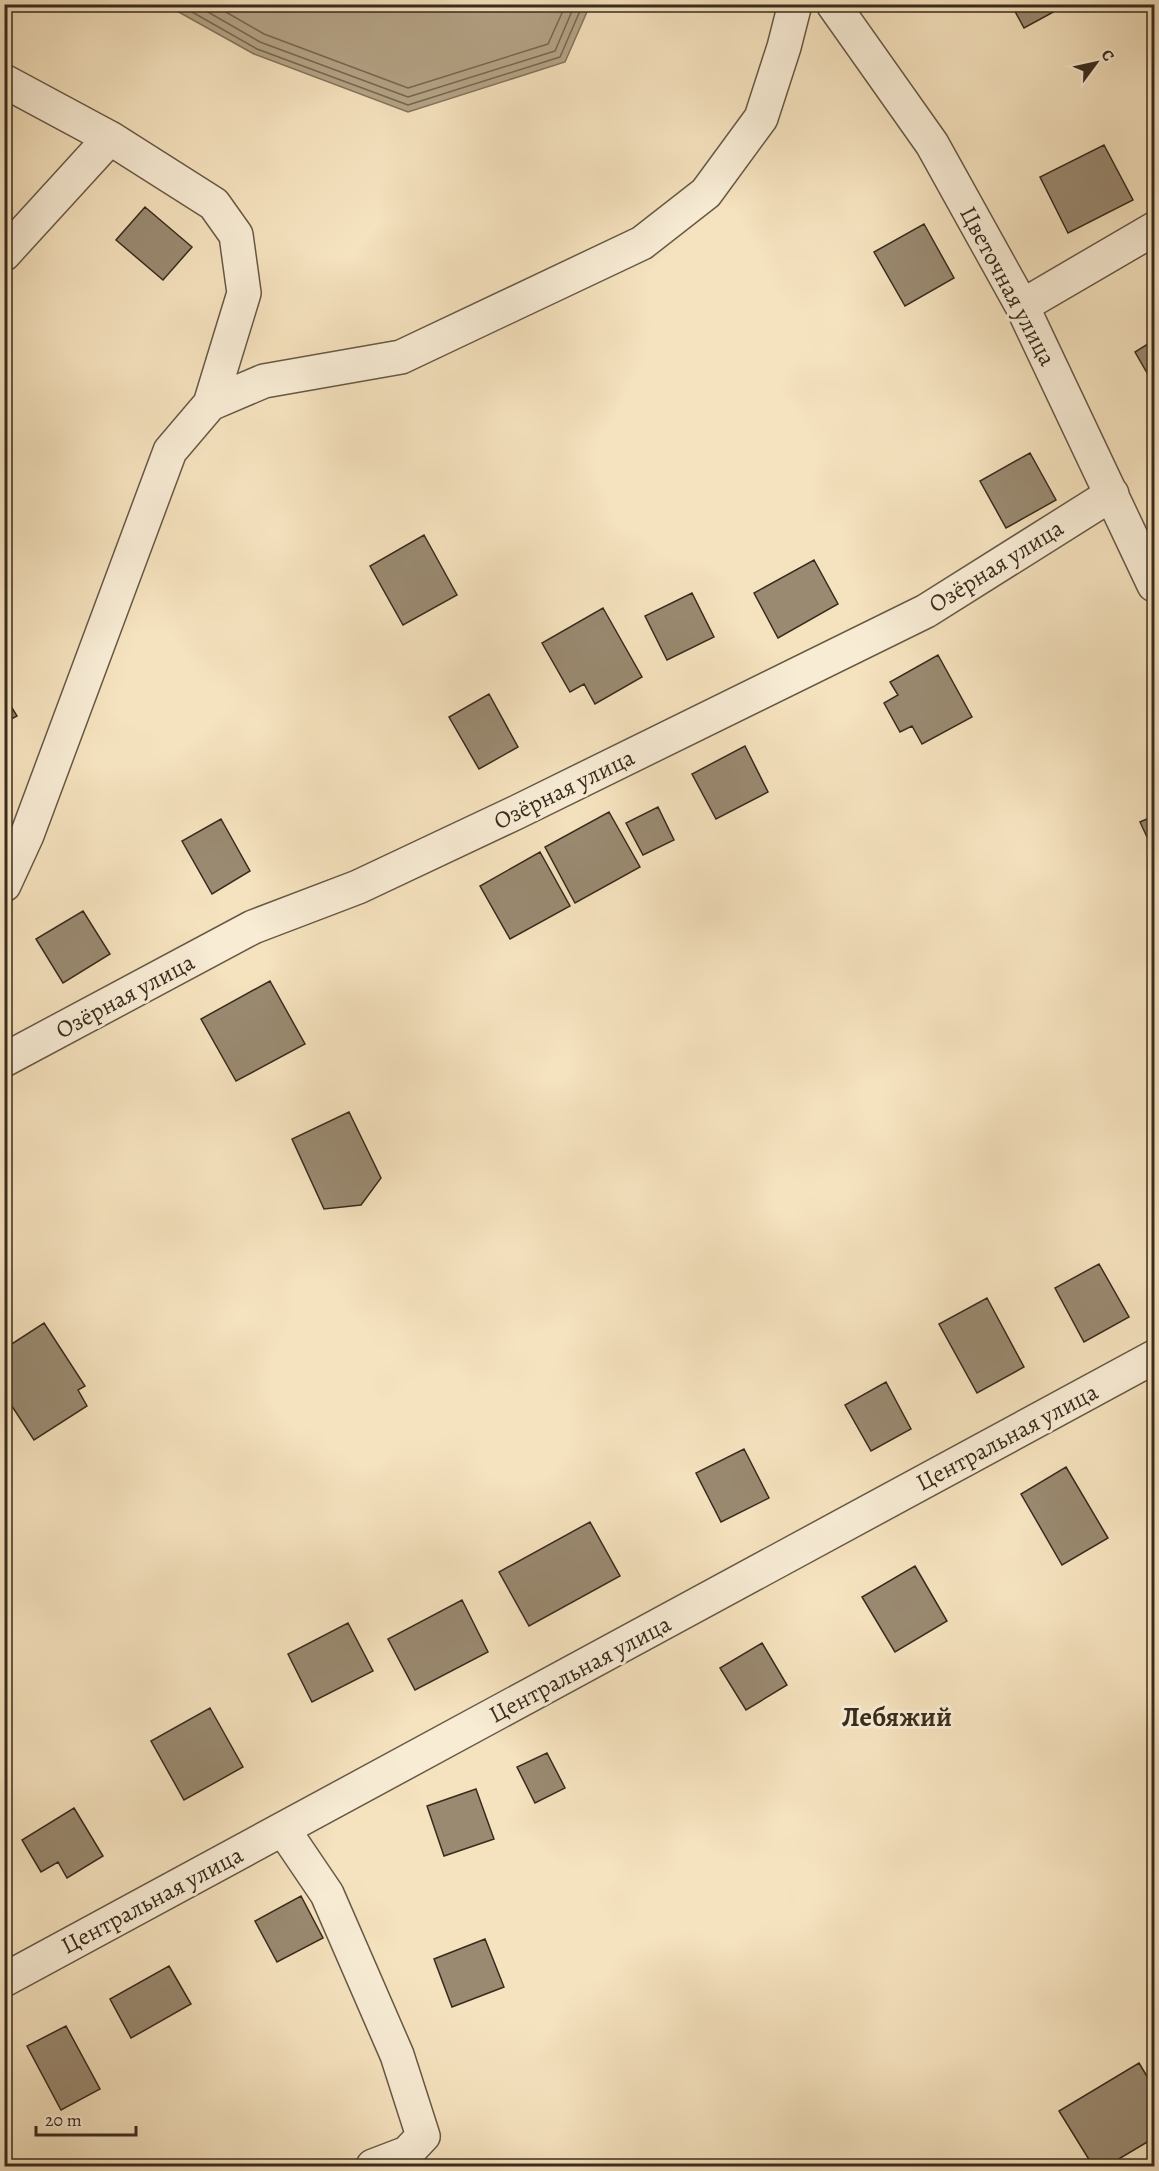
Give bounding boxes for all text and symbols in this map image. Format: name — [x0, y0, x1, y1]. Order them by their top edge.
north arrow — [1066, 33, 1126, 93]
text: С — [1096, 45, 1120, 66]
street label: Цветочная улица — [952, 201, 1064, 371]
street label: Озёрная улица — [923, 512, 1069, 620]
street label: Озёрная улица — [488, 741, 640, 837]
street label: Озёрная улица — [50, 946, 200, 1046]
street label: Центральная улица — [911, 1376, 1103, 1498]
street label: Центральная улица — [484, 1608, 676, 1730]
district label: Лебяжий — [842, 1699, 952, 1735]
street label: Центральная улица — [56, 1839, 248, 1961]
scale bar — [36, 2099, 136, 2137]
text: 20 m — [45, 2108, 82, 2132]

